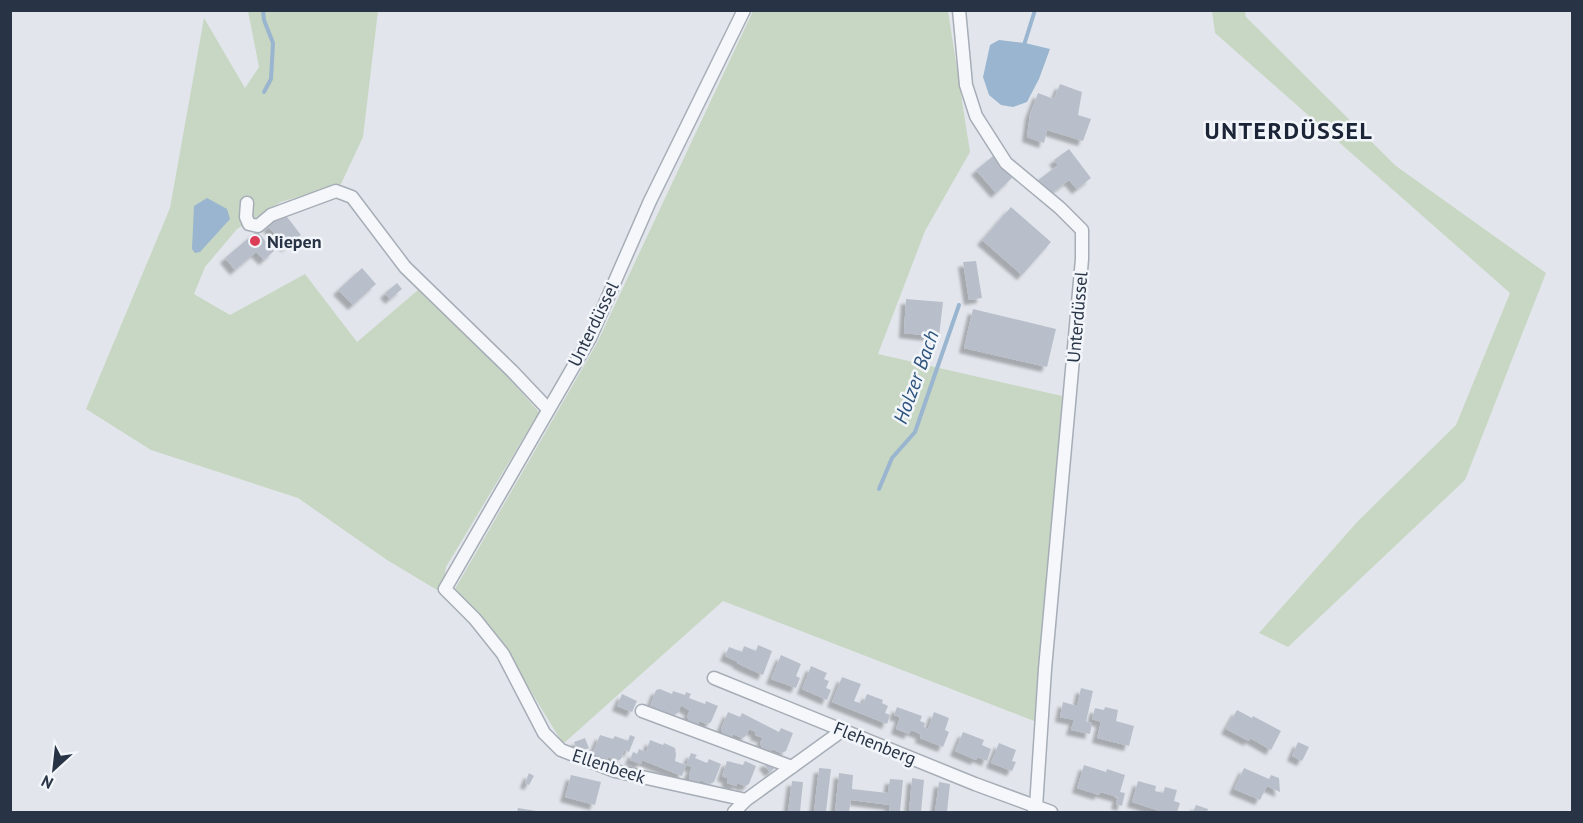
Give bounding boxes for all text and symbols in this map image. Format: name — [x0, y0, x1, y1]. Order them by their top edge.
district label: UNTERDÜSSEL — [1205, 115, 1373, 146]
place label: Niepen — [267, 230, 322, 253]
marker: Niepen — [248, 234, 262, 248]
street label: Unterdüssel — [1062, 270, 1093, 364]
street label: Unterdüssel — [563, 277, 624, 370]
water label: Holzer Bach — [887, 327, 945, 427]
street label: Flehenberg — [830, 716, 920, 770]
north arrow — [24, 739, 84, 799]
street label: Ellenbeek — [569, 743, 649, 789]
text: N — [38, 771, 56, 794]

